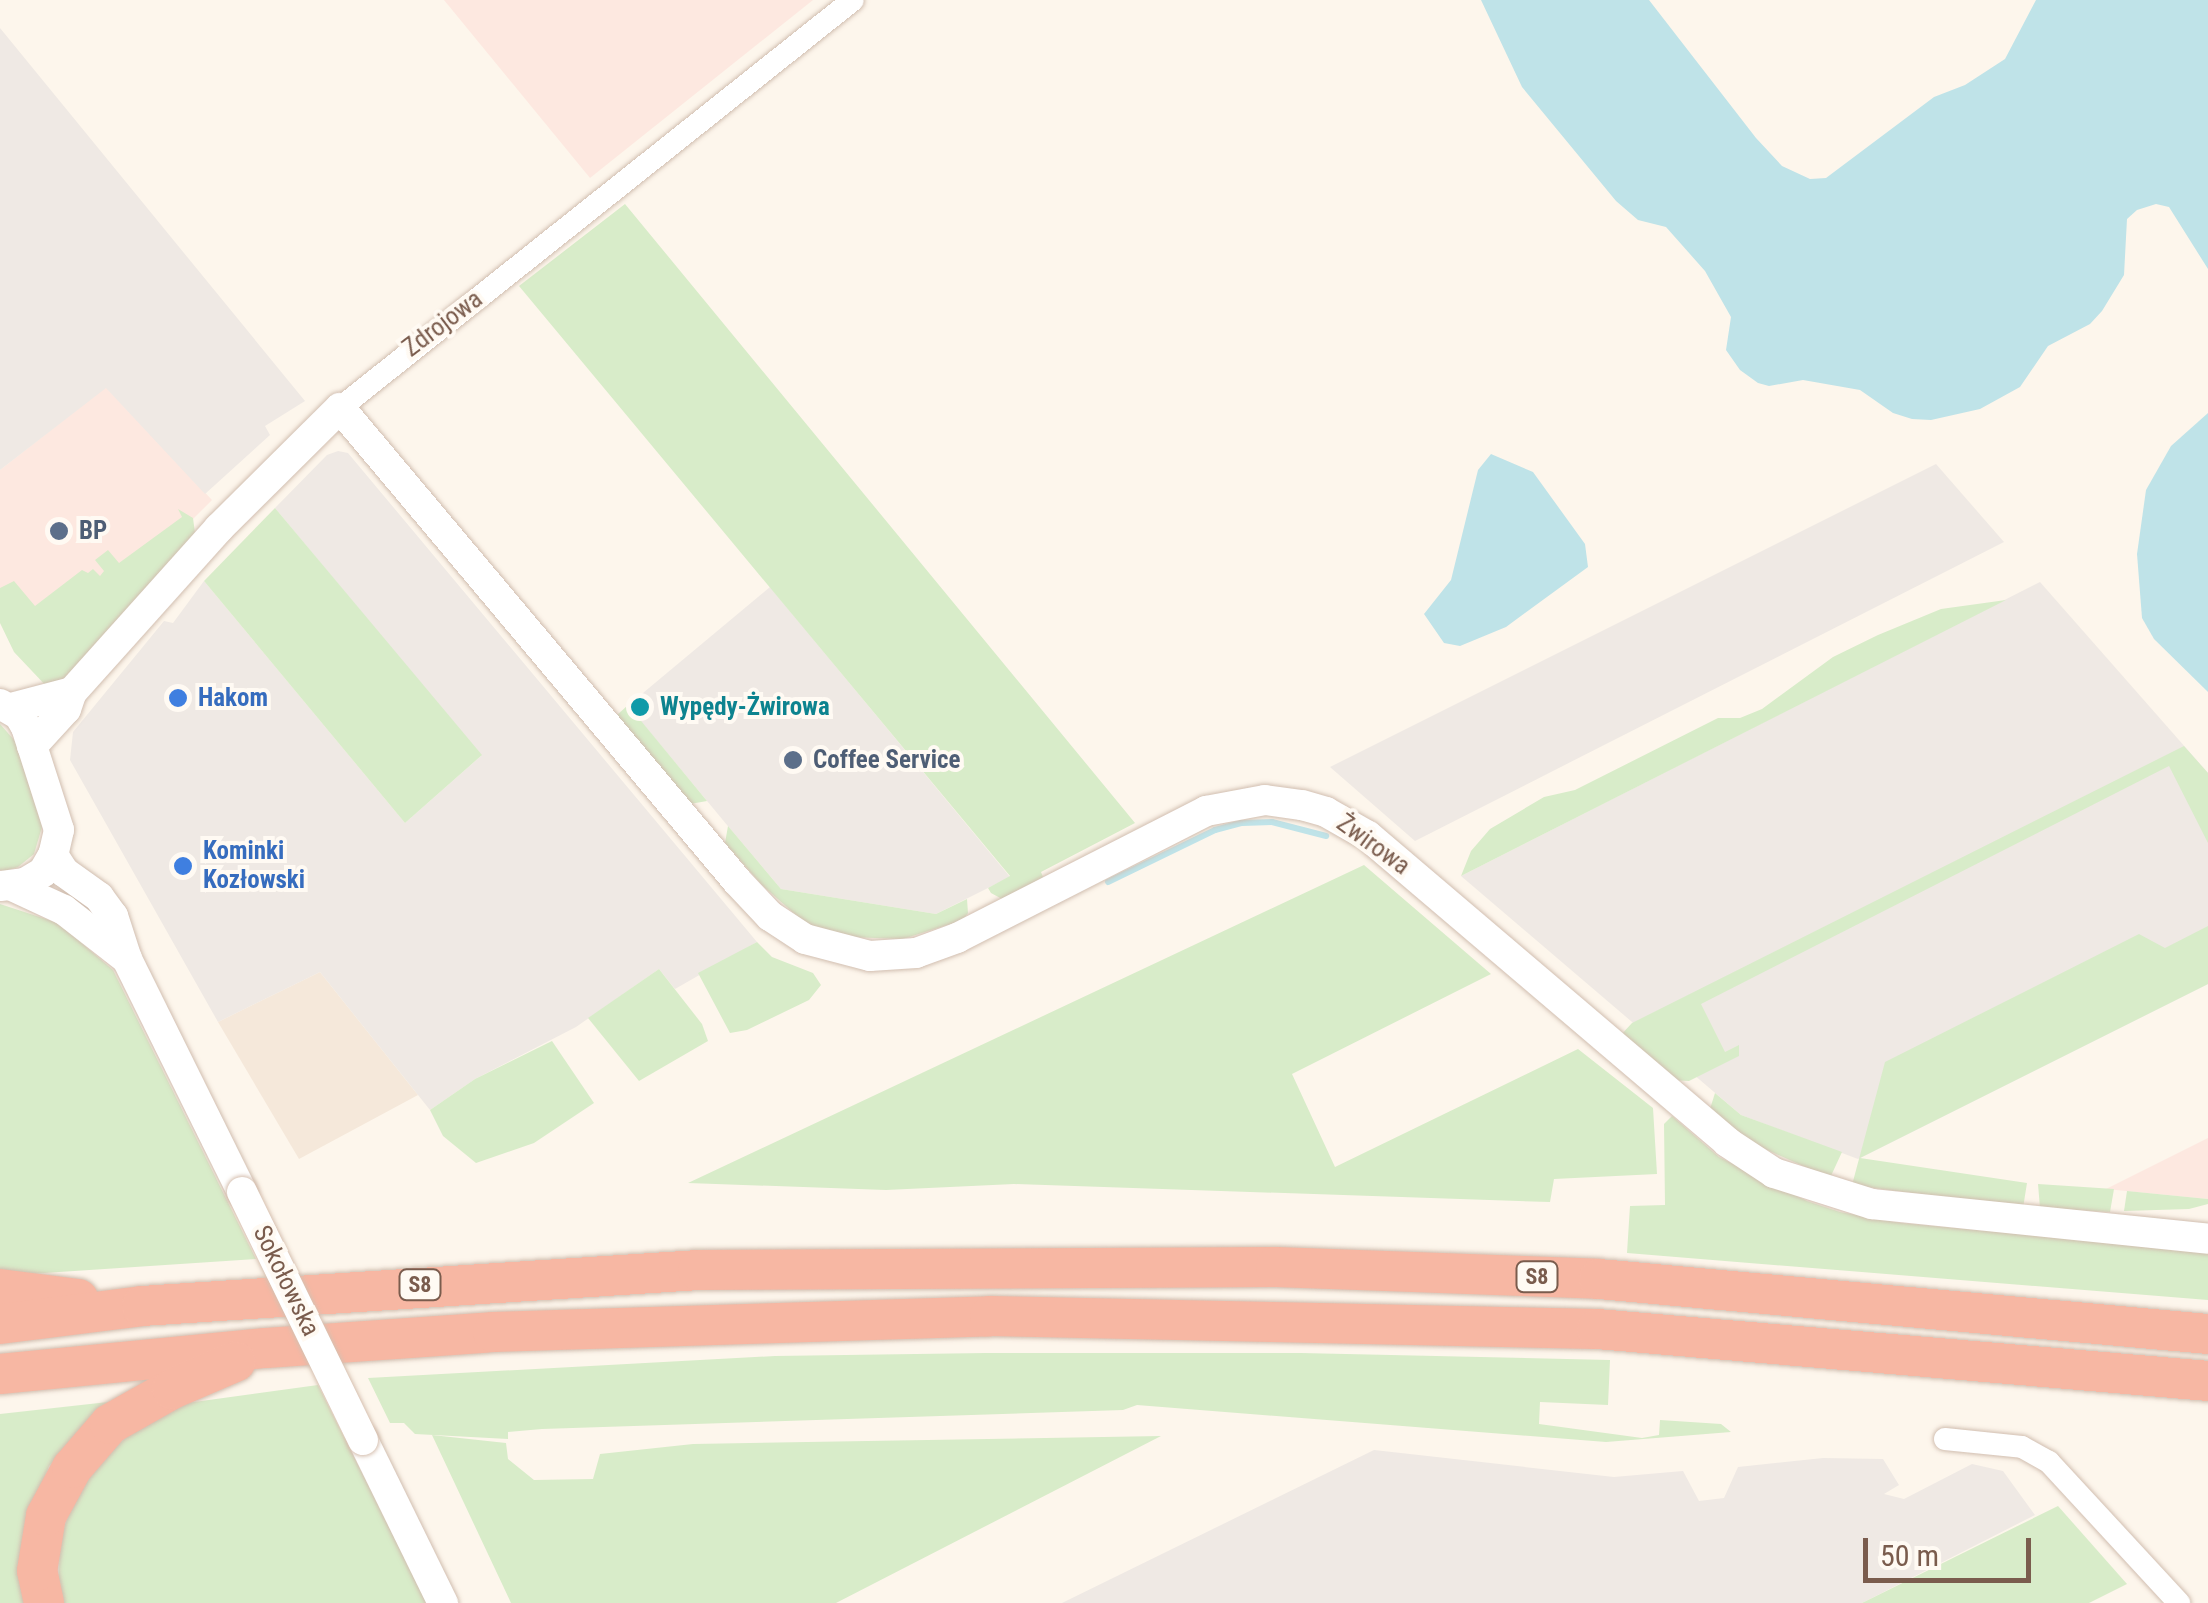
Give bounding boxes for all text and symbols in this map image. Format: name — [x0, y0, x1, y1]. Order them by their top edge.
street label: Zdrojowa — [397, 284, 489, 364]
place label: BP — [79, 516, 107, 546]
marker: BP — [48, 520, 70, 542]
place label: Hakom — [198, 683, 268, 713]
marker: Hakom — [167, 687, 189, 709]
place label: Wypędy-Żwirowa — [660, 692, 830, 722]
marker: Wypędy-Żwirowa — [629, 696, 651, 718]
place label: Coffee Service — [813, 745, 960, 775]
marker: Coffee Service — [782, 749, 804, 771]
street label: Żwirowa — [1331, 809, 1415, 881]
place label: Kominki Kozłowski — [203, 837, 305, 896]
marker: Kominki Kozłowski — [172, 855, 194, 877]
street label: Sokołowska — [246, 1221, 326, 1341]
road number: S8 — [1514, 1260, 1560, 1294]
road number: S8 — [398, 1268, 442, 1302]
scale bar — [1868, 1518, 2036, 1580]
text: 50 m — [1880, 1538, 1939, 1573]

